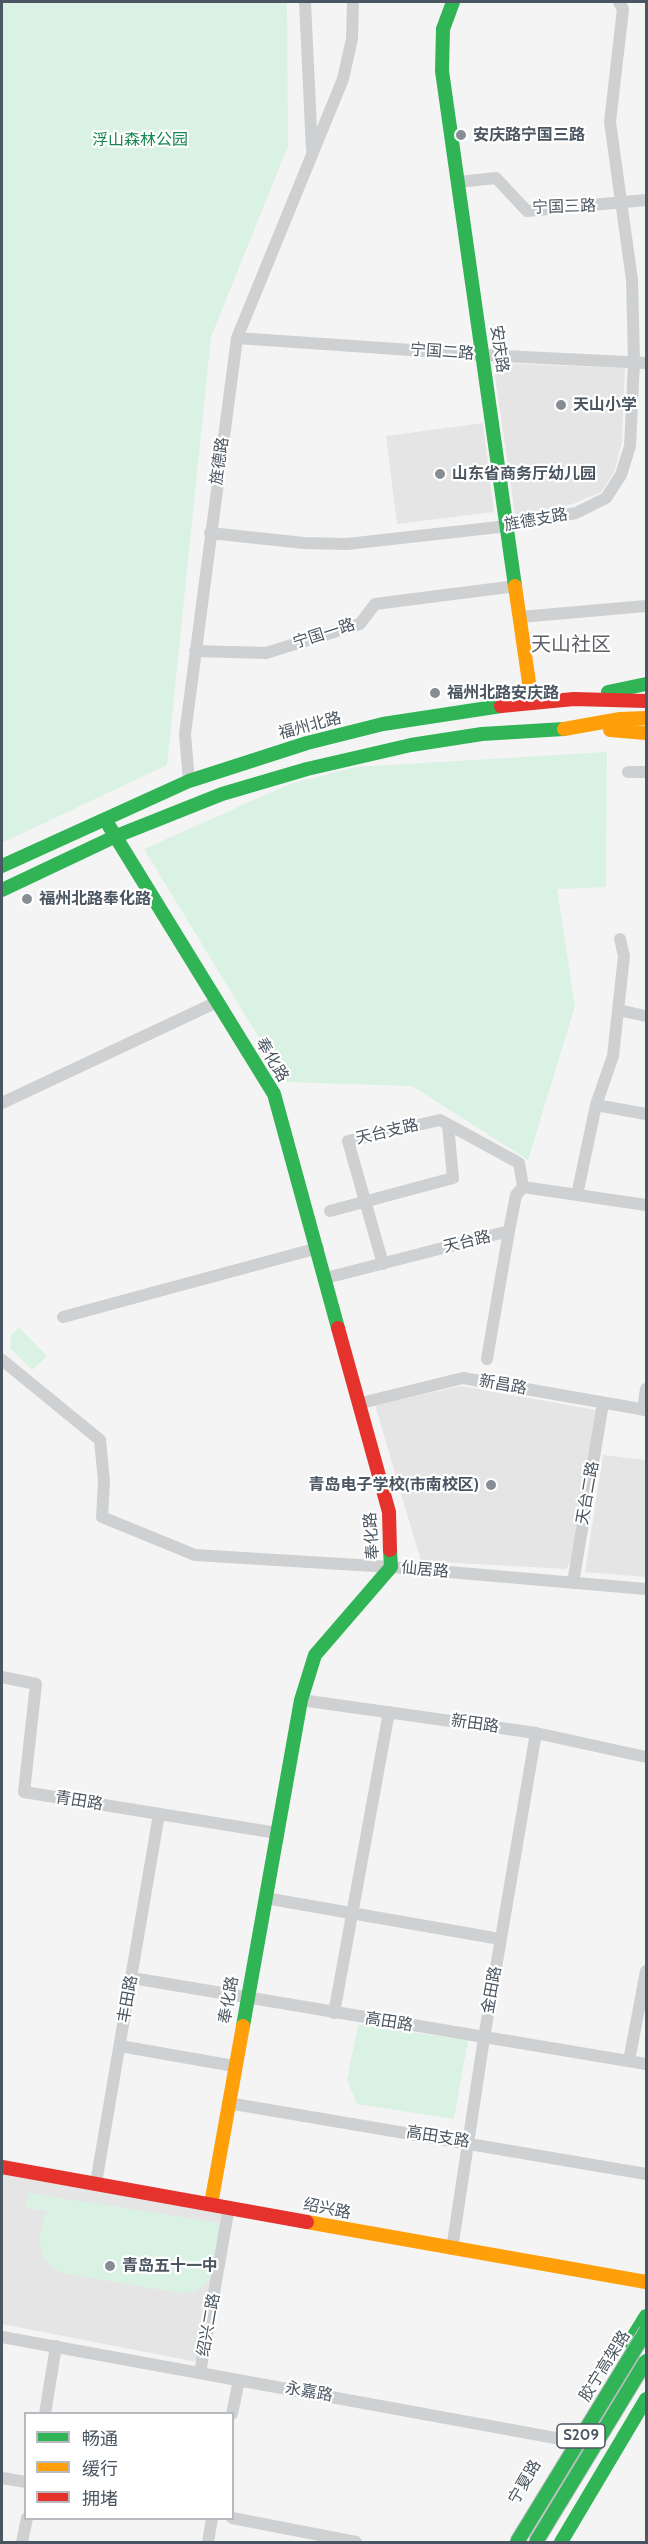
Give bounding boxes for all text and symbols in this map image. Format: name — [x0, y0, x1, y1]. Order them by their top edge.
place label: 安庆路宁国三路 — [473, 125, 585, 145]
marker: 安庆路宁国三路 — [454, 128, 468, 142]
park label: 浮山森林公园 — [92, 130, 188, 150]
street label: 宁国三路 — [532, 196, 596, 218]
street label: 安庆路 — [486, 324, 512, 374]
street label: 宁国二路 — [409, 340, 475, 364]
place label: 天山小学 — [573, 395, 637, 415]
marker: 天山小学 — [554, 398, 568, 412]
street label: 旌德路 — [207, 436, 233, 486]
place label: 山东省商务厅幼儿园 — [452, 464, 596, 484]
marker: 山东省商务厅幼儿园 — [433, 467, 447, 481]
street label: 旌德支路 — [503, 505, 569, 535]
street label: 宁国一路 — [291, 615, 357, 653]
district label: 天山社区 — [531, 633, 611, 657]
place label: 福州北路安庆路 — [447, 683, 559, 703]
marker: 福州北路安庆路 — [428, 686, 442, 700]
street label: 福州北路 — [277, 708, 343, 744]
place label: 福州北路奉化路 — [39, 889, 151, 909]
marker: 福州北路奉化路 — [20, 892, 34, 906]
street label: 奉化路 — [251, 1034, 293, 1086]
street label: 天台支路 — [354, 1115, 420, 1149]
street label: 天台路 — [441, 1227, 493, 1257]
street label: 新昌路 — [478, 1371, 528, 1399]
street label: 天台二路 — [573, 1460, 603, 1526]
place label: 青岛电子学校(市南校区) — [309, 1475, 479, 1495]
marker: 青岛电子学校(市南校区) — [484, 1478, 498, 1492]
street label: 奉化路 — [361, 1511, 383, 1561]
street label: 仙居路 — [400, 1558, 450, 1582]
street label: 新田路 — [450, 1711, 500, 1737]
street label: 青田路 — [54, 1788, 104, 1814]
street label: 金田路 — [478, 1965, 506, 2015]
street label: 丰田路 — [114, 1974, 142, 2024]
street label: 奉化路 — [215, 1975, 243, 2025]
street label: 高田路 — [364, 2009, 414, 2035]
street label: 高田支路 — [405, 2123, 471, 2151]
street label: 绍兴路 — [302, 2195, 352, 2223]
place label: 青岛五十一中 — [122, 2256, 218, 2276]
marker: 青岛五十一中 — [103, 2259, 117, 2273]
street label: 绍兴二路 — [194, 2292, 224, 2358]
street label: 胶宁高架路 — [576, 2327, 634, 2405]
street label: 永嘉路 — [284, 2378, 334, 2406]
legend — [24, 2412, 234, 2520]
road number: S209 — [557, 2424, 605, 2448]
text: 畅通 — [82, 2428, 118, 2450]
street label: 宁夏路 — [505, 2456, 545, 2508]
text: 缓行 — [82, 2458, 118, 2480]
text: 拥堵 — [82, 2488, 118, 2510]

